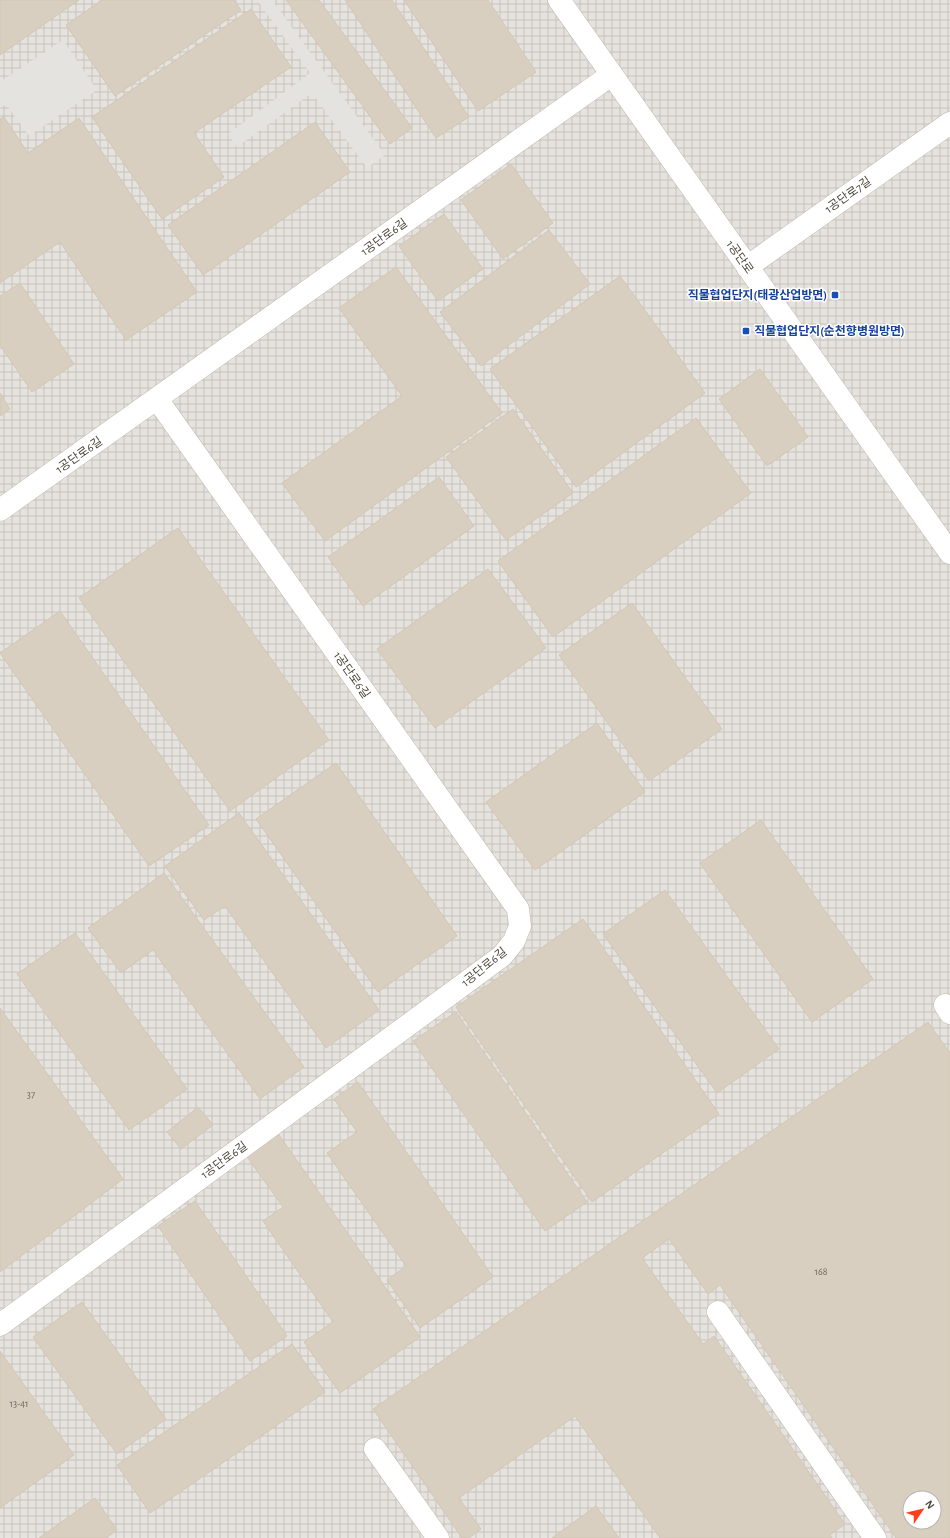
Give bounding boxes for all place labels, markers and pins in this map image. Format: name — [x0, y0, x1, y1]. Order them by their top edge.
place label: 직물협업단지(태광산업방면) — [687, 289, 827, 302]
marker: 직물협업단지(태광산업방면) — [830, 290, 840, 300]
place label: 직물협업단지(순천향병원방면) — [754, 324, 905, 338]
marker: 직물협업단지(순천향병원방면) — [741, 326, 751, 336]

